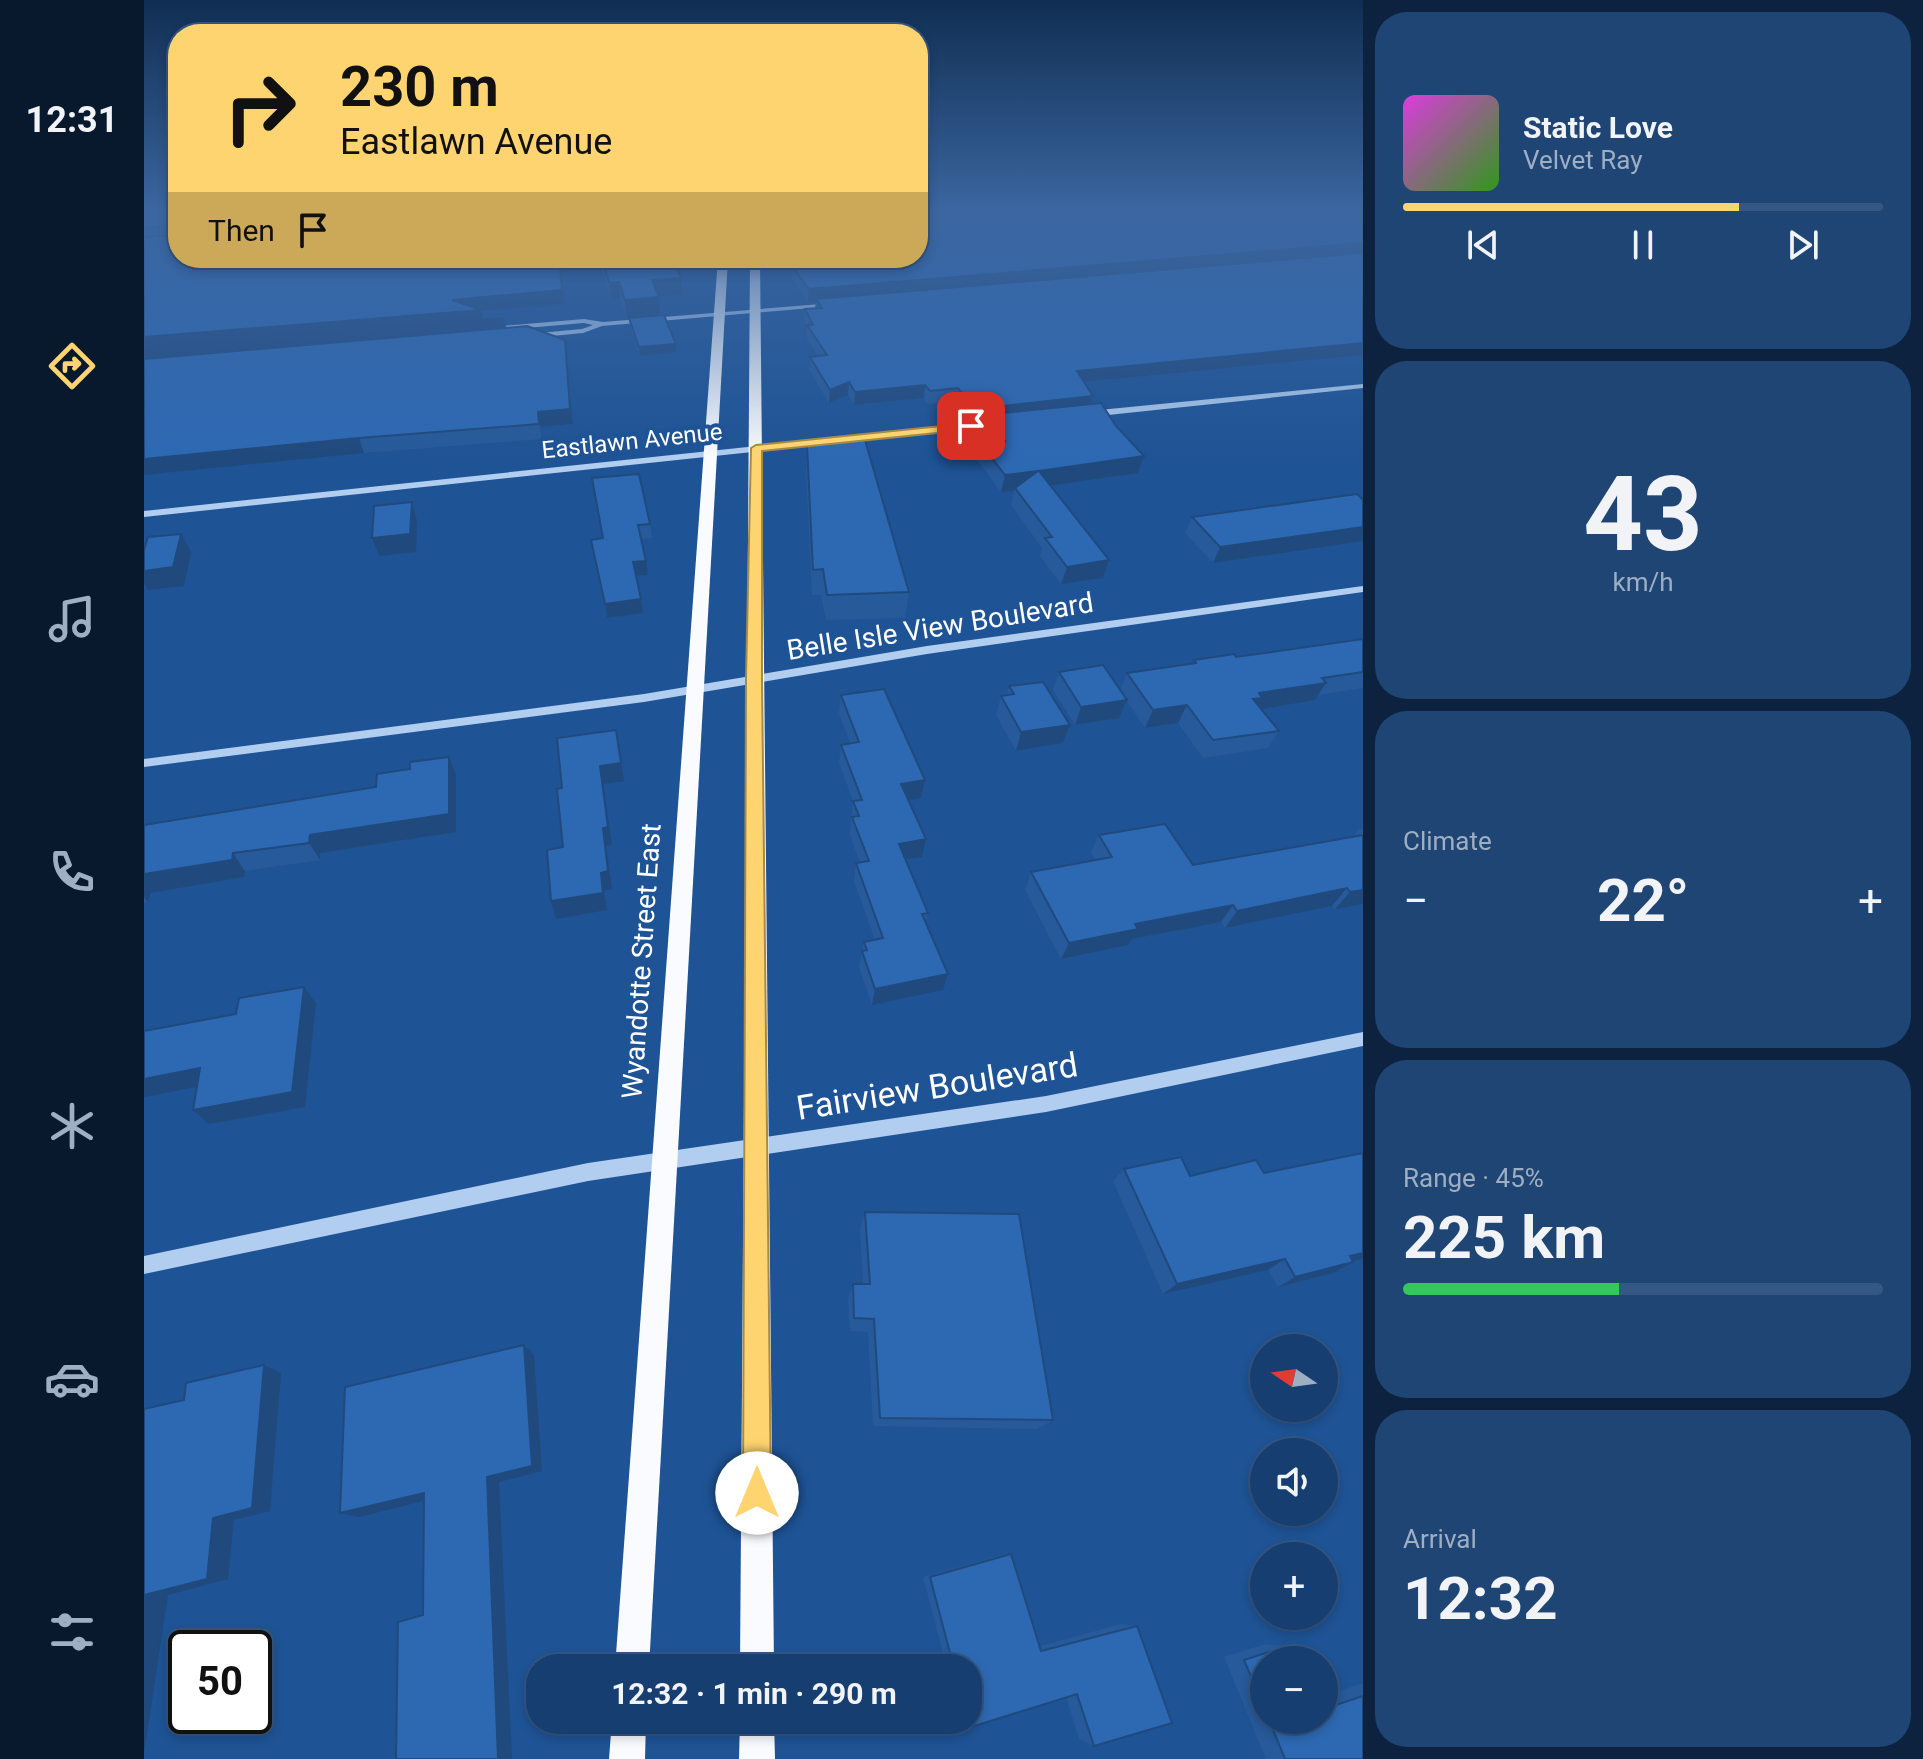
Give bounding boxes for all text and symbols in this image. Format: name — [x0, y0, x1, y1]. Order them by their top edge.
text: 230 m — [340, 54, 499, 120]
icon: right — [208, 56, 312, 160]
text: 12:31 — [26, 99, 118, 141]
text: Static Love — [1523, 110, 1673, 145]
text: Eastlawn Avenue — [340, 121, 612, 163]
text: Velvet Ray — [1523, 145, 1643, 175]
icon: arrive — [291, 208, 335, 252]
text: Then — [208, 213, 275, 248]
icon: previous — [1461, 223, 1505, 267]
icon: pause — [1621, 223, 1665, 267]
icon: next — [1781, 223, 1825, 267]
icon: directions — [44, 338, 100, 394]
pin — [937, 392, 1005, 460]
icon: arrive — [949, 404, 993, 448]
street label: Eastlawn Avenue — [540, 418, 724, 464]
text: 43 — [1583, 454, 1703, 575]
text: km/h — [1612, 567, 1674, 597]
street label: Belle Isle View Boulevard — [785, 586, 1096, 667]
icon: music — [44, 591, 100, 647]
street label: Wyandotte Street East — [615, 822, 668, 1100]
text: Climate — [1403, 826, 1492, 856]
icon: phone — [44, 844, 100, 900]
text: 22° — [1597, 865, 1689, 936]
text: − — [1403, 875, 1428, 927]
text: + — [1858, 875, 1883, 927]
street label: Fairview Boulevard — [794, 1044, 1080, 1128]
icon: climate — [44, 1098, 100, 1154]
text: Range · 45% — [1403, 1163, 1544, 1193]
text: 225 km — [1403, 1202, 1605, 1273]
north arrow — [1250, 1334, 1338, 1422]
map controls — [1250, 1334, 1338, 1734]
icon: car — [44, 1351, 100, 1407]
button: sound — [1250, 1438, 1338, 1526]
position arrow — [715, 1451, 799, 1535]
text: Arrival — [1403, 1524, 1477, 1554]
button: + — [1250, 1542, 1338, 1630]
text: 12:32 — [1403, 1563, 1558, 1634]
icon: filters — [44, 1604, 100, 1660]
speed limit sign: 50 — [168, 1630, 272, 1734]
button: − — [1250, 1646, 1338, 1734]
text: 12:32 · 1 min · 290 m — [611, 1676, 897, 1711]

